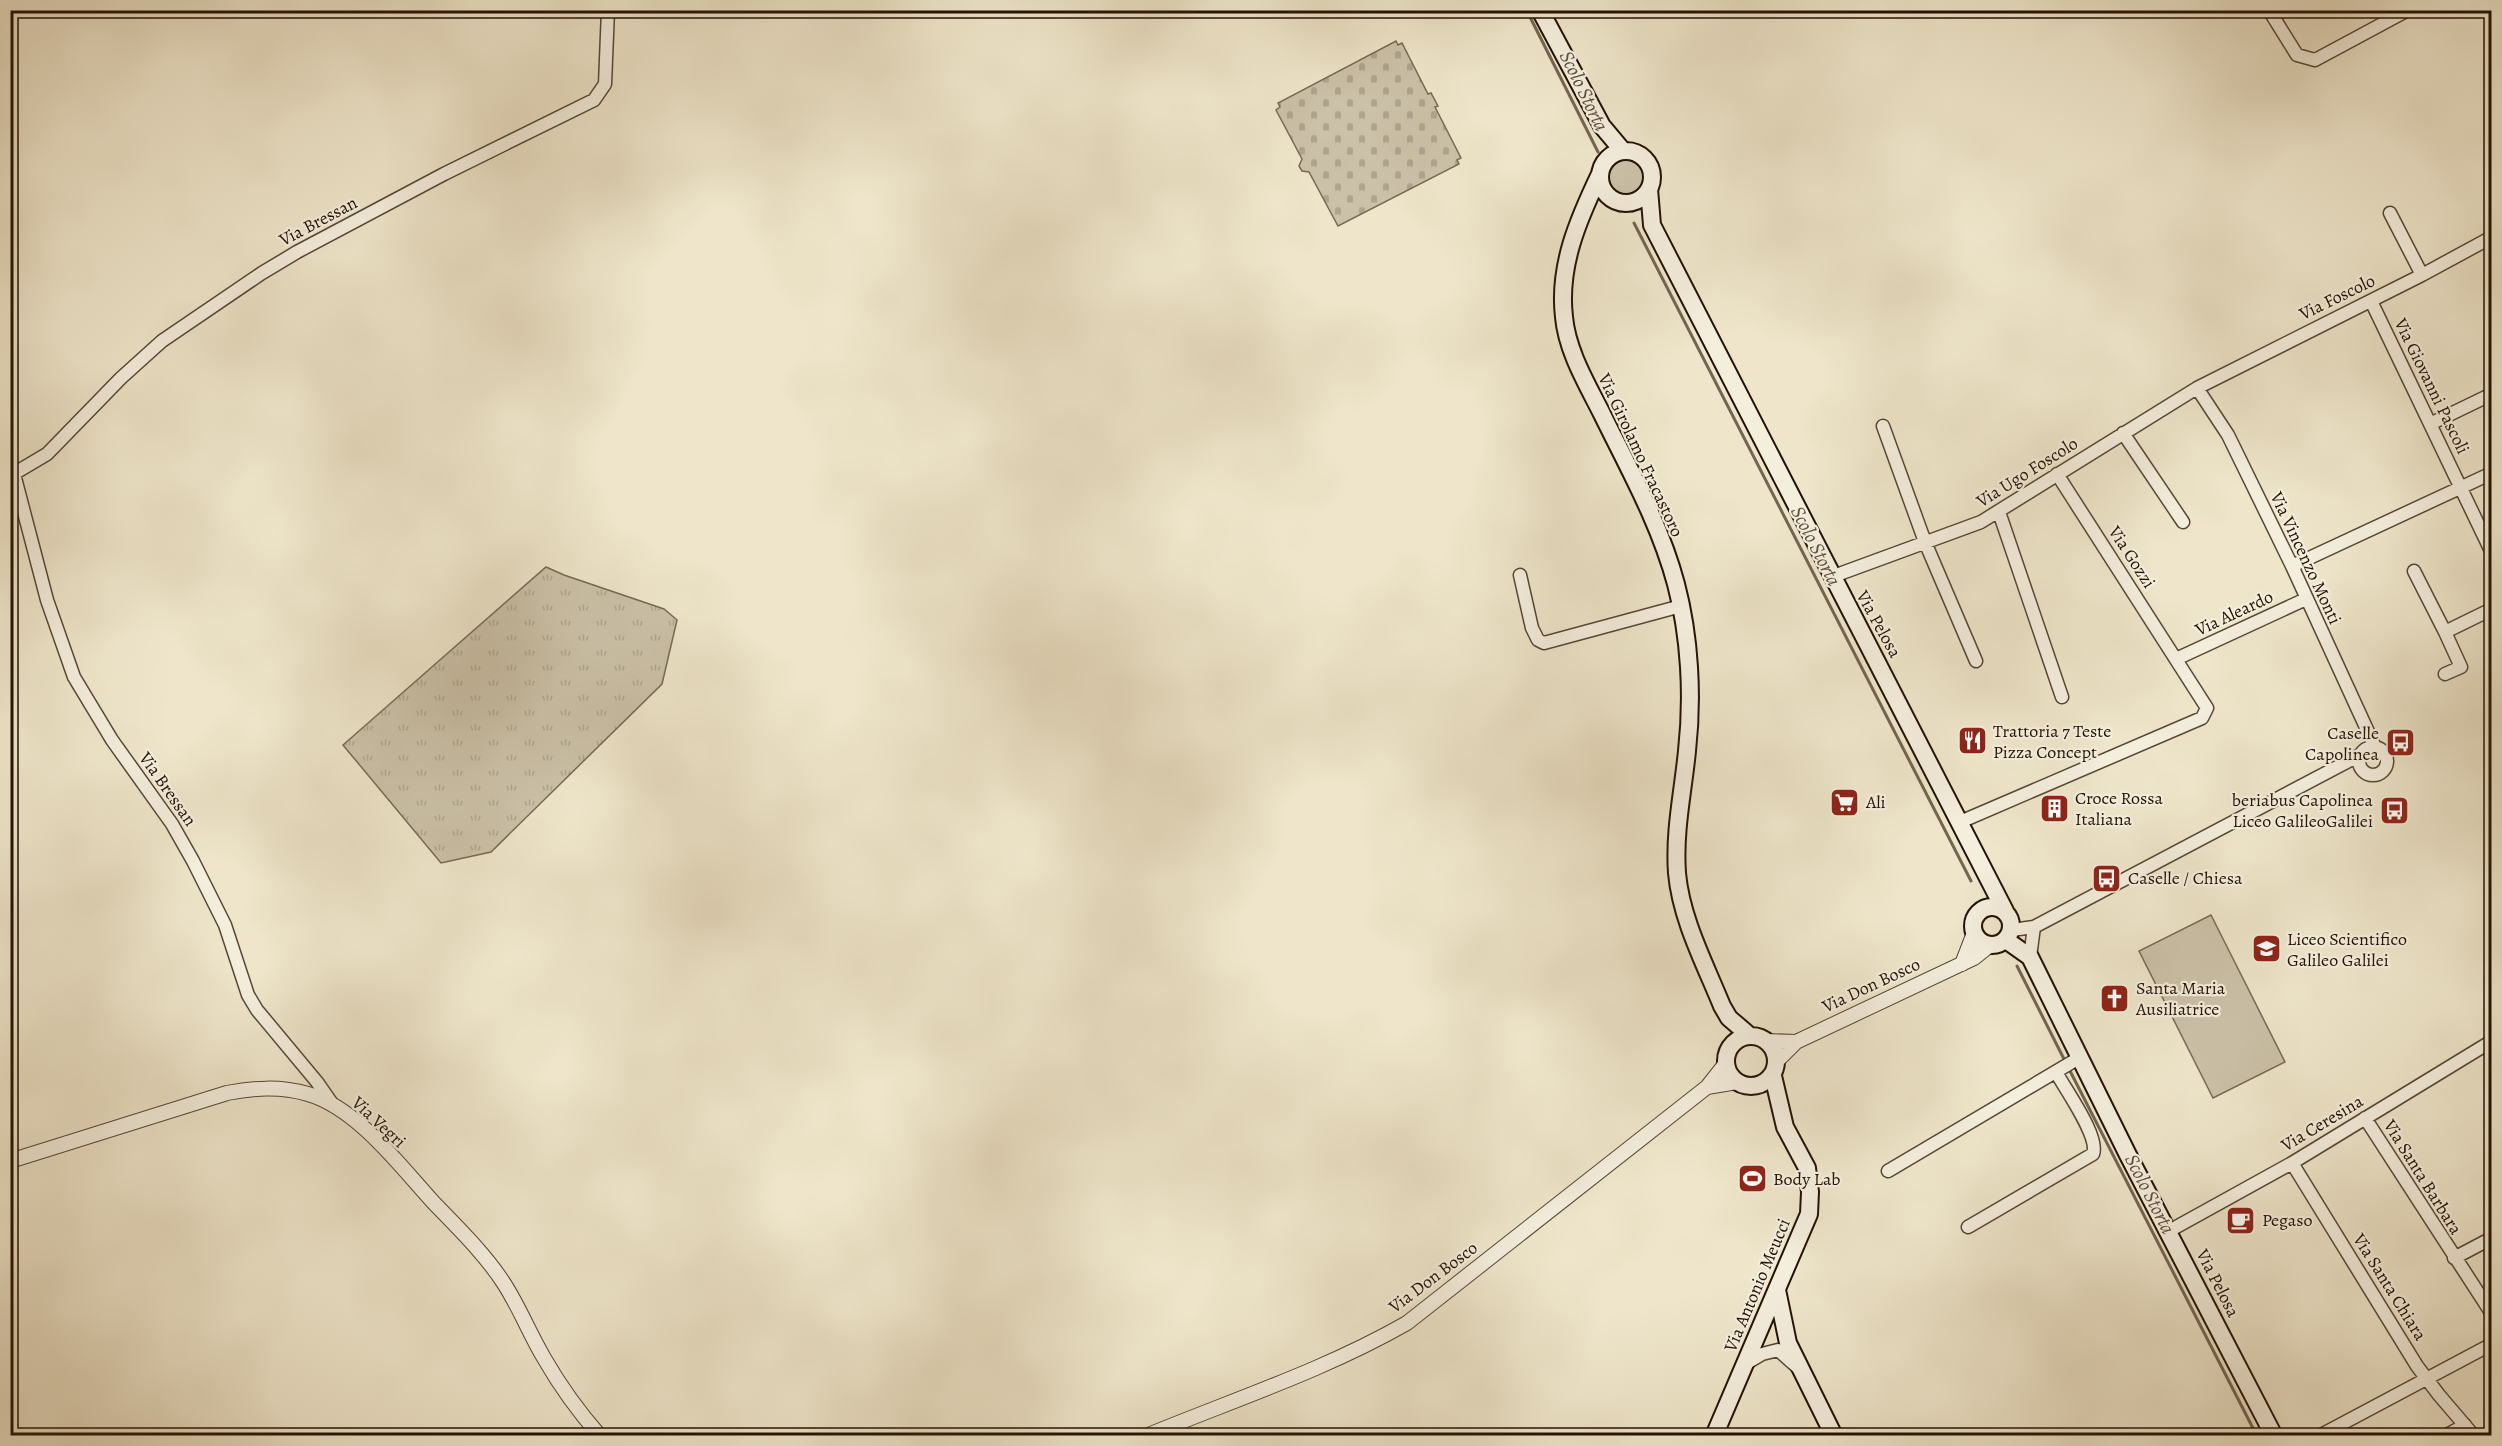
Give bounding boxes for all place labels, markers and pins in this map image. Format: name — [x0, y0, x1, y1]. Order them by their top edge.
place label: Trattoria 7 Teste Pizza Concept — [1993, 719, 2111, 764]
place label: Caselle Capolinea — [2305, 721, 2380, 766]
restaurant icon: Trattoria 7 Teste Pizza Concept — [1956, 725, 1988, 757]
bus stop icon: Caselle Capolinea — [2384, 727, 2416, 759]
supermarket icon: Ali — [1829, 786, 1861, 818]
place label: Croce Rossa Italiana — [2075, 786, 2163, 831]
place label: beriabus Capolinea Liceo GalileoGalilei — [2232, 788, 2374, 833]
place label: Ali — [1865, 790, 1886, 814]
building icon: Croce Rossa Italiana — [2038, 792, 2070, 824]
bus stop icon: beriabus Capolinea Liceo GalileoGalilei — [2378, 794, 2410, 826]
bus stop icon: Caselle / Chiesa — [2091, 862, 2123, 894]
place label: Caselle / Chiesa — [2128, 866, 2243, 890]
place label: Liceo Scientifico Galileo Galilei — [2287, 927, 2407, 972]
school or university icon: Liceo Scientifico Galileo Galilei — [2250, 933, 2282, 965]
place label: Santa Maria Ausiliatrice — [2135, 976, 2226, 1021]
church icon: Santa Maria Ausiliatrice — [2099, 982, 2131, 1014]
sports icon: Body Lab — [1736, 1163, 1768, 1195]
place label: Body Lab — [1773, 1167, 1840, 1191]
cafe icon: Pegaso — [2225, 1204, 2257, 1236]
place label: Pegaso — [2262, 1208, 2312, 1232]

